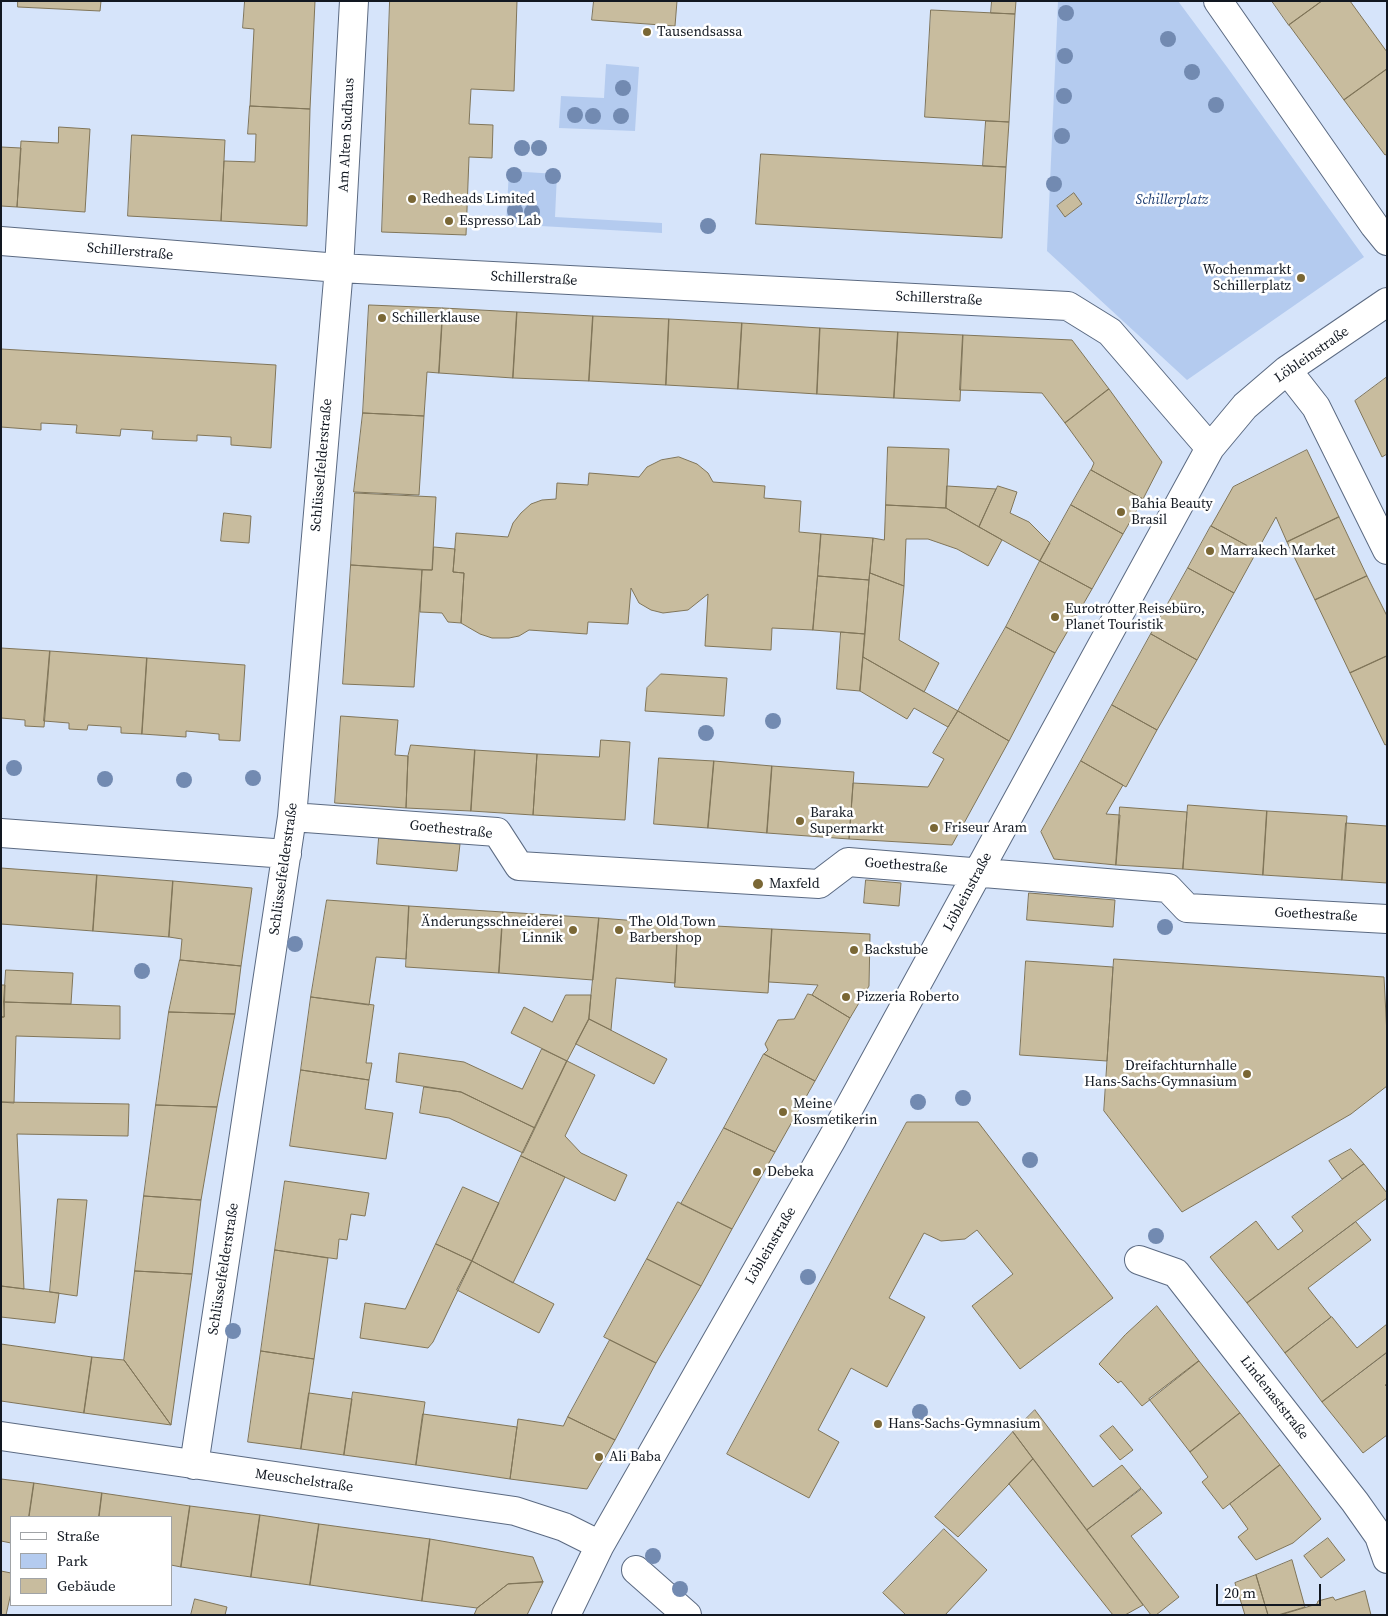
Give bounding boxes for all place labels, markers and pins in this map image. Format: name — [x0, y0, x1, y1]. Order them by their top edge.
place label: Tausendsassa — [657, 24, 742, 40]
marker: Tausendsassa — [641, 26, 653, 38]
place label: Redheads Limited — [422, 191, 535, 207]
marker: Redheads Limited — [406, 193, 418, 205]
place label: Espresso Lab — [459, 213, 541, 229]
marker: Espresso Lab — [443, 215, 455, 227]
place label: Wochenmarkt Schillerplatz — [1202, 262, 1291, 294]
marker: Wochenmarkt Schillerplatz — [1295, 272, 1307, 284]
place label: Schillerklause — [392, 310, 480, 326]
marker: Schillerklause — [376, 312, 388, 324]
place label: Bahia Beauty Brasil — [1131, 496, 1213, 528]
marker: Bahia Beauty Brasil — [1115, 506, 1127, 518]
place label: Marrakech Market — [1220, 543, 1335, 559]
marker: Marrakech Market — [1204, 545, 1216, 557]
place label: Eurotrotter Reisebüro, Planet Touristik — [1065, 601, 1205, 634]
marker: Eurotrotter Reisebüro, Planet Touristik — [1049, 611, 1061, 623]
place label: Baraka Supermarkt — [810, 805, 884, 838]
marker: Baraka Supermarkt — [794, 815, 806, 827]
place label: Friseur Aram — [944, 820, 1027, 836]
marker: Friseur Aram — [928, 822, 940, 834]
place label: Maxfeld — [769, 876, 820, 892]
marker: Maxfeld — [751, 877, 765, 891]
place label: Änderungsschneiderei Linnik — [421, 914, 563, 946]
place label: The Old Town Barbershop — [629, 914, 716, 946]
marker: Änderungsschneiderei Linnik — [567, 924, 579, 936]
marker: The Old Town Barbershop — [613, 924, 625, 936]
place label: Backstube — [864, 942, 928, 958]
marker: Backstube — [848, 944, 860, 956]
place label: Pizzeria Roberto — [856, 989, 959, 1005]
marker: Pizzeria Roberto — [840, 991, 852, 1003]
place label: Dreifachturnhalle Hans-Sachs-Gymnasium — [1084, 1058, 1237, 1090]
marker: Dreifachturnhalle Hans-Sachs-Gymnasium — [1241, 1068, 1253, 1080]
place label: Meine Kosmetikerin — [793, 1096, 877, 1128]
marker: Meine Kosmetikerin — [777, 1106, 789, 1118]
place label: Debeka — [767, 1164, 814, 1180]
marker: Debeka — [751, 1166, 763, 1178]
place label: Hans-Sachs-Gymnasium — [888, 1416, 1041, 1432]
marker: Hans-Sachs-Gymnasium — [872, 1418, 884, 1430]
place label: Ali Baba — [609, 1449, 661, 1465]
marker: Ali Baba — [593, 1451, 605, 1463]

